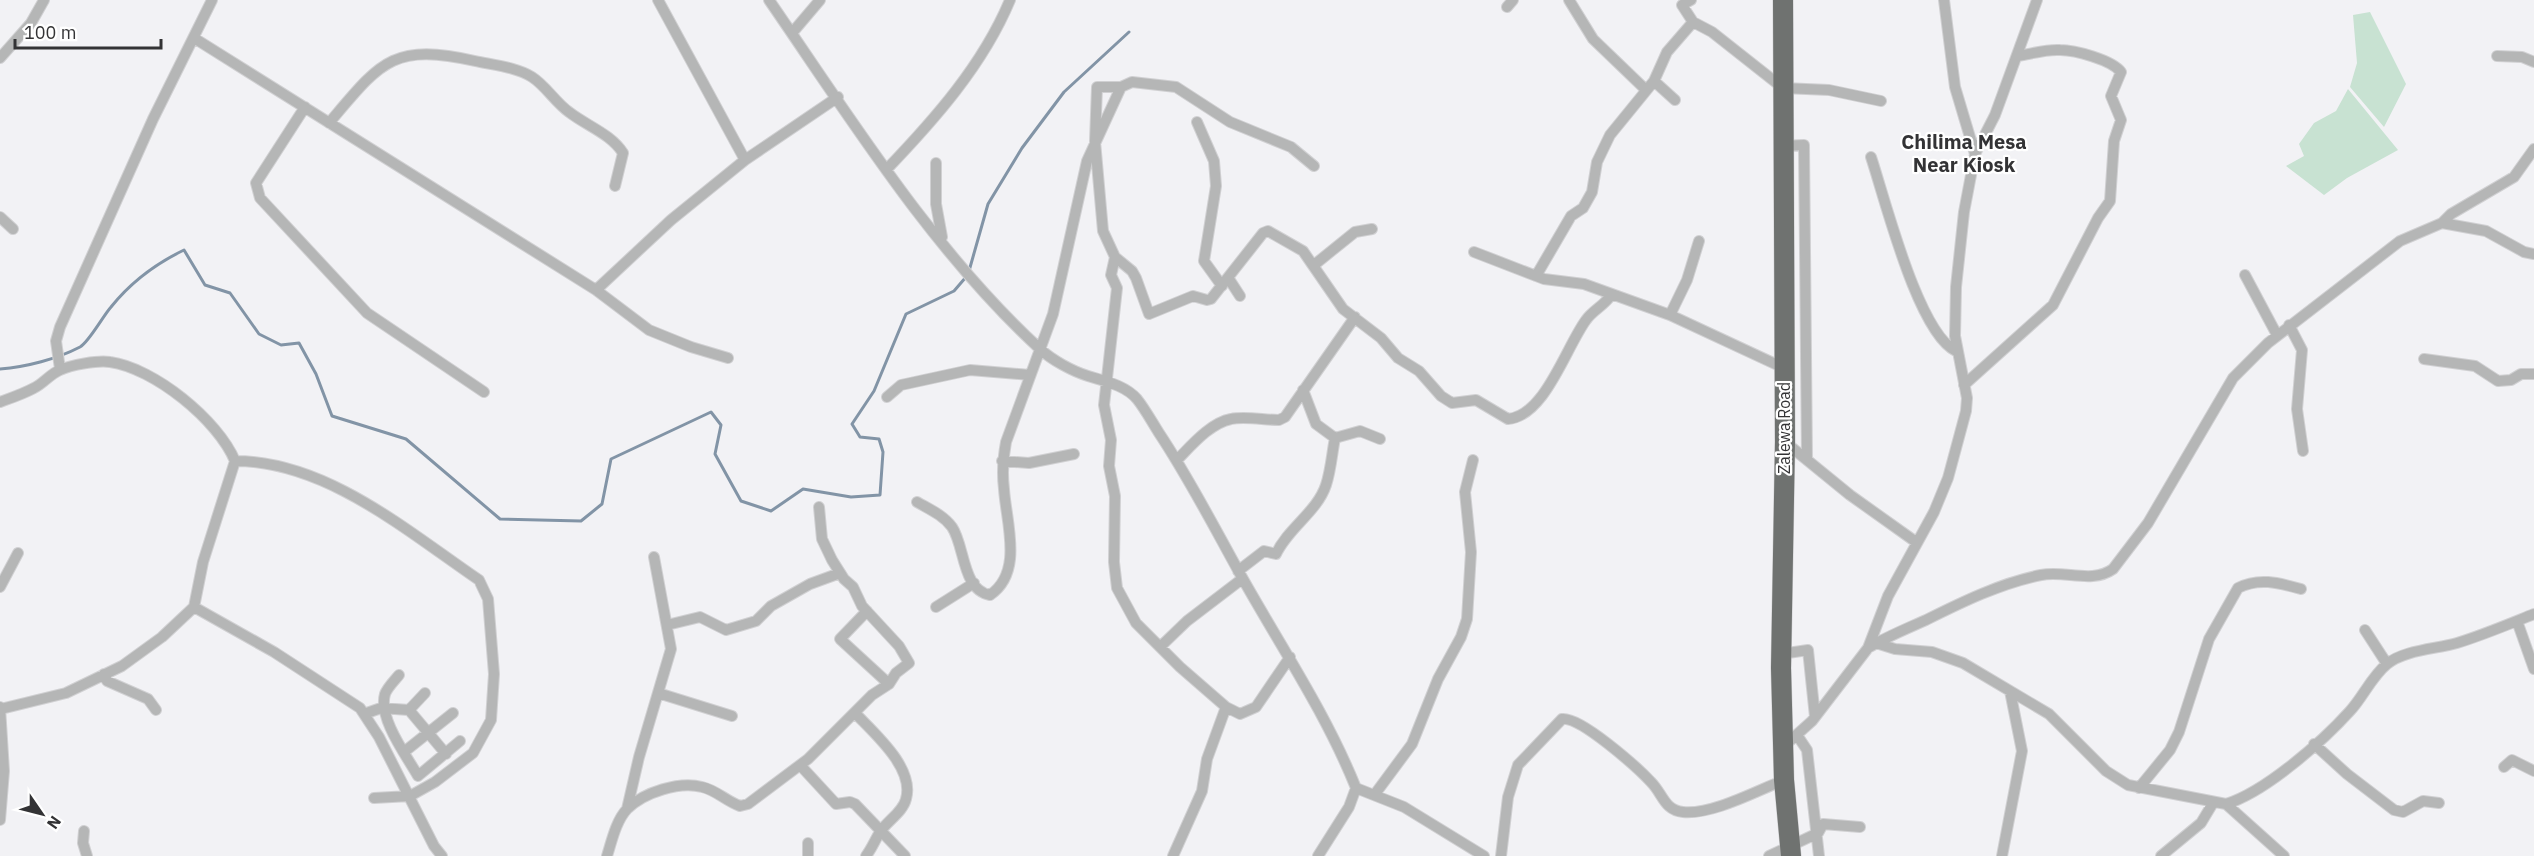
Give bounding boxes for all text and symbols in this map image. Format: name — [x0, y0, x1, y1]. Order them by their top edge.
scale bar — [15, 12, 160, 50]
text: 100 m — [24, 21, 76, 44]
district label: Chilima Mesa Near Kiosk — [1901, 128, 2027, 178]
street label: Zalewa Road — [1774, 382, 1794, 474]
north arrow — [12, 784, 72, 844]
text: N — [43, 812, 66, 833]

